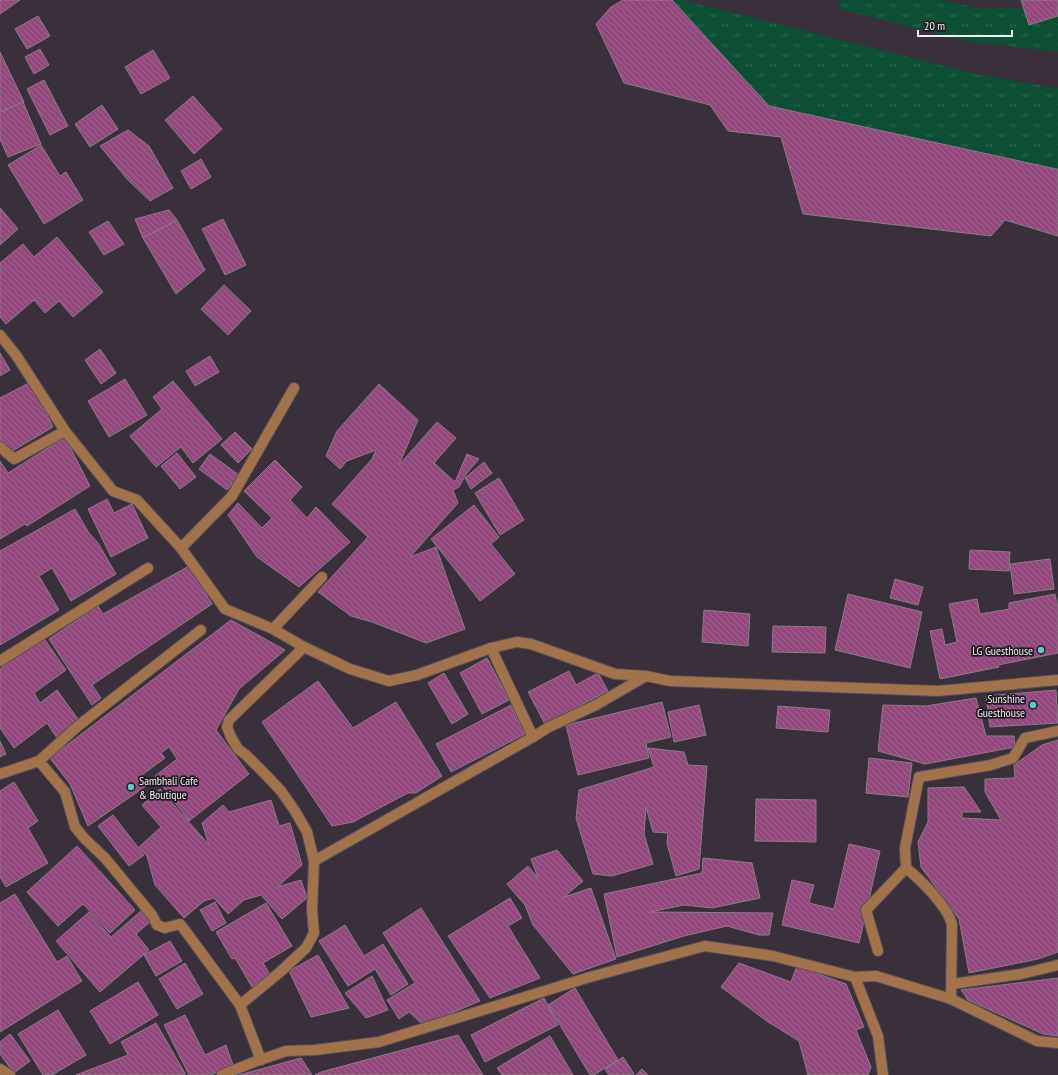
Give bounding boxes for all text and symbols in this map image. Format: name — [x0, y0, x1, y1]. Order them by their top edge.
scale bar — [918, 12, 1012, 38]
text: 20 m — [924, 18, 945, 33]
place label: LG Guesthouse — [972, 643, 1033, 658]
marker: LG Guesthouse — [1036, 645, 1046, 655]
place label: Sunshine Guesthouse — [977, 691, 1025, 720]
marker: Sunshine Guesthouse — [1028, 700, 1038, 710]
place label: Sambhali Cafe & Boutique — [139, 773, 198, 802]
marker: Sambhali Cafe & Boutique — [126, 782, 136, 792]

